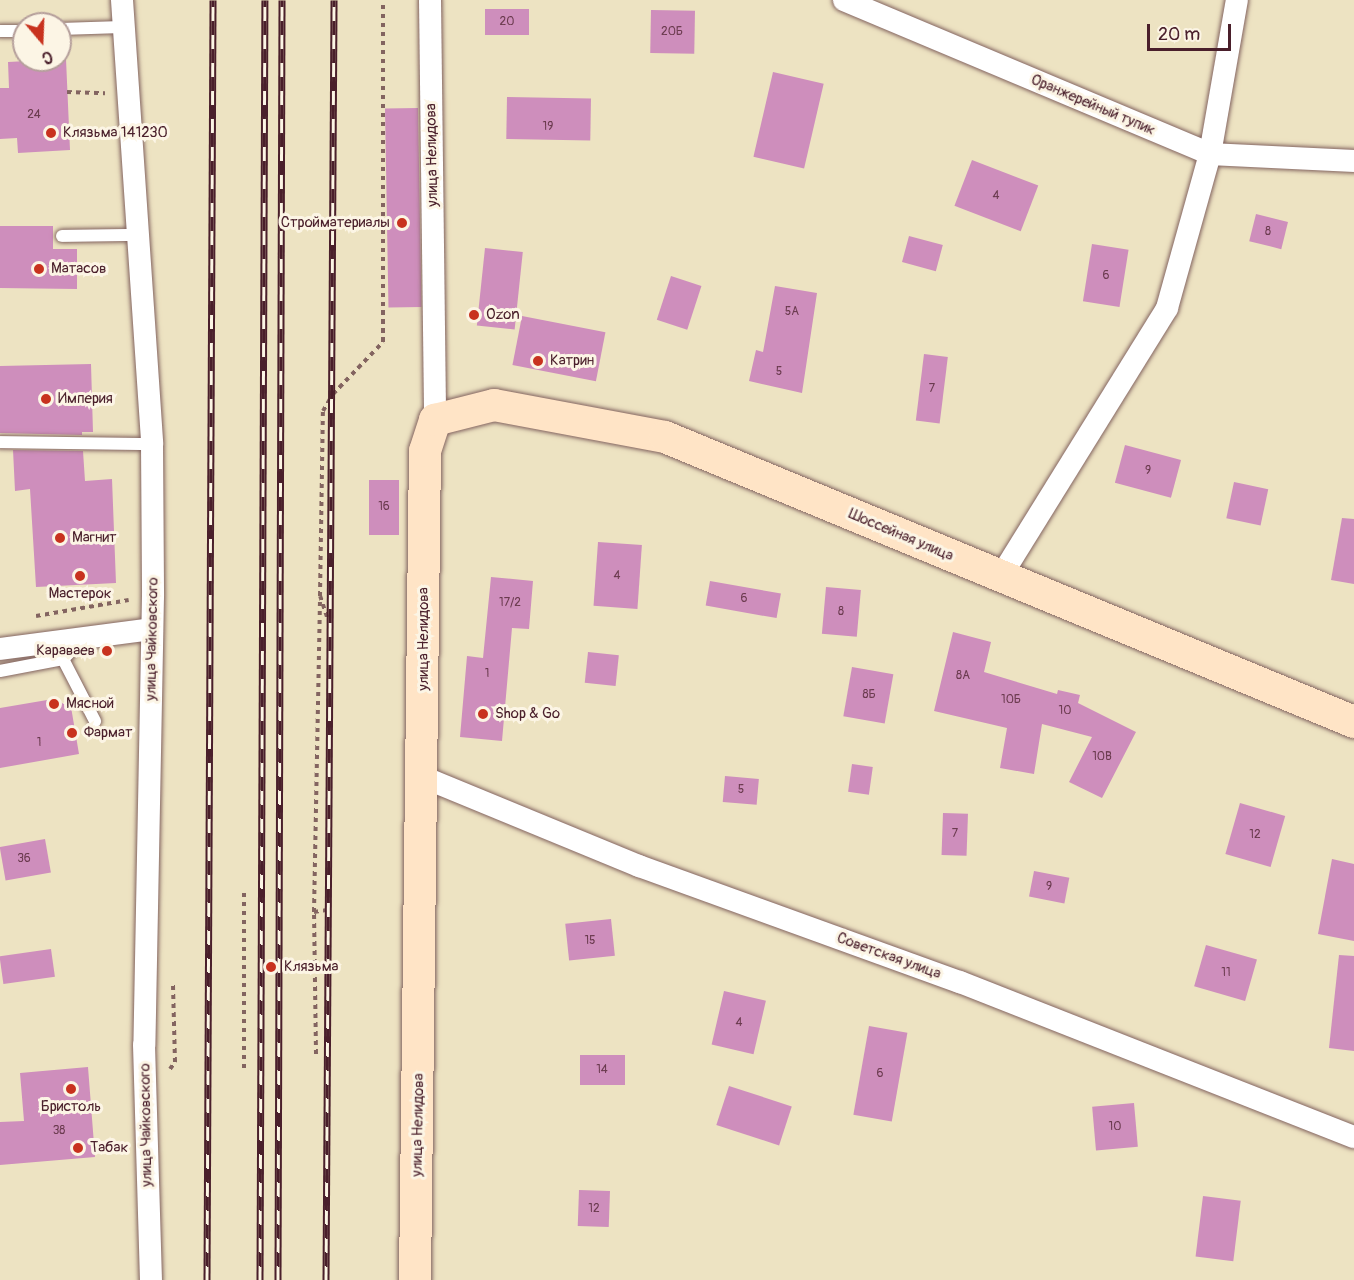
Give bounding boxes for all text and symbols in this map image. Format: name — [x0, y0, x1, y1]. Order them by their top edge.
north arrow — [12, 12, 72, 72]
scale bar — [1150, 12, 1234, 50]
house number: 20 — [500, 15, 514, 29]
text: 20 m — [1158, 23, 1200, 46]
house number: 20Б — [661, 25, 683, 39]
text: С — [39, 46, 55, 68]
street label: Оранжерейный тупик — [1028, 71, 1158, 139]
street label: улица Нелидова — [422, 103, 442, 207]
house number: 24 — [27, 108, 41, 122]
house number: 19 — [543, 120, 553, 134]
place label: Клязьма 141230 — [63, 124, 168, 142]
marker: Клязьма 141230 — [44, 126, 58, 140]
house number: 4 — [993, 189, 999, 203]
place label: Стройматериалы — [281, 214, 390, 232]
marker: Стройматериалы — [395, 216, 409, 230]
house number: 8 — [1265, 225, 1271, 239]
place label: Матасов — [51, 260, 106, 278]
marker: Матасов — [32, 262, 46, 276]
house number: 6 — [1103, 269, 1109, 283]
house number: 5А — [785, 305, 799, 319]
place label: Ozon — [486, 306, 520, 324]
marker: Ozon — [467, 308, 481, 322]
place label: Катрин — [550, 352, 594, 370]
marker: Катрин — [531, 354, 545, 368]
house number: 5 — [776, 365, 782, 379]
house number: 7 — [929, 382, 935, 396]
place label: Империя — [58, 390, 113, 408]
marker: Империя — [39, 392, 53, 406]
house number: 9 — [1145, 464, 1151, 478]
house number: 16 — [378, 500, 390, 514]
street label: Шоссейная улица — [846, 505, 956, 565]
place label: Магнит — [72, 529, 117, 547]
marker: Магнит — [53, 531, 67, 545]
marker: Мастерок — [73, 569, 87, 583]
house number: 4 — [614, 569, 620, 583]
street label: улица Чайковского — [142, 577, 162, 701]
place label: Мастерок — [49, 585, 111, 603]
street label: улица Нелидова — [415, 587, 433, 691]
house number: 6 — [741, 592, 747, 606]
house number: 17/2 — [499, 596, 521, 610]
house number: 8 — [838, 605, 844, 619]
place label: Караваев — [36, 642, 95, 660]
marker: Караваев — [100, 644, 114, 658]
house number: 1 — [485, 667, 489, 681]
house number: 8А — [956, 669, 970, 683]
house number: 8Б — [862, 688, 876, 702]
house number: 10Б — [1001, 693, 1021, 707]
place label: Мясной — [66, 695, 114, 713]
marker: Мясной — [47, 697, 61, 711]
house number: 10 — [1059, 704, 1071, 718]
place label: Shop & Go — [495, 705, 560, 723]
marker: Shop & Go — [476, 707, 490, 721]
place label: Фармат — [84, 724, 132, 742]
marker: Фармат — [65, 726, 79, 740]
house number: 1 — [37, 736, 41, 750]
house number: 10В — [1092, 750, 1112, 764]
house number: 5 — [738, 783, 744, 797]
house number: 7 — [952, 827, 958, 841]
house number: 12 — [1249, 828, 1261, 842]
house number: 36 — [17, 852, 31, 866]
house number: 9 — [1046, 880, 1052, 894]
street label: Советская улица — [834, 929, 944, 983]
house number: 15 — [584, 934, 596, 948]
marker: Клязьма — [262, 958, 280, 976]
place label: Клязьма — [284, 958, 339, 976]
house number: 11 — [1221, 966, 1231, 980]
house number: 4 — [736, 1016, 742, 1030]
street label: улица Чайковского — [136, 1063, 156, 1187]
house number: 14 — [596, 1063, 608, 1077]
house number: 6 — [877, 1067, 883, 1081]
street label: улица Нелидова — [408, 1073, 428, 1177]
marker: Бристоль — [64, 1082, 78, 1096]
place label: Бристоль — [41, 1098, 101, 1116]
house number: 10 — [1109, 1120, 1121, 1134]
house number: 38 — [53, 1124, 65, 1138]
place label: Табак — [90, 1139, 128, 1157]
marker: Табак — [71, 1141, 85, 1155]
house number: 12 — [588, 1202, 600, 1216]

